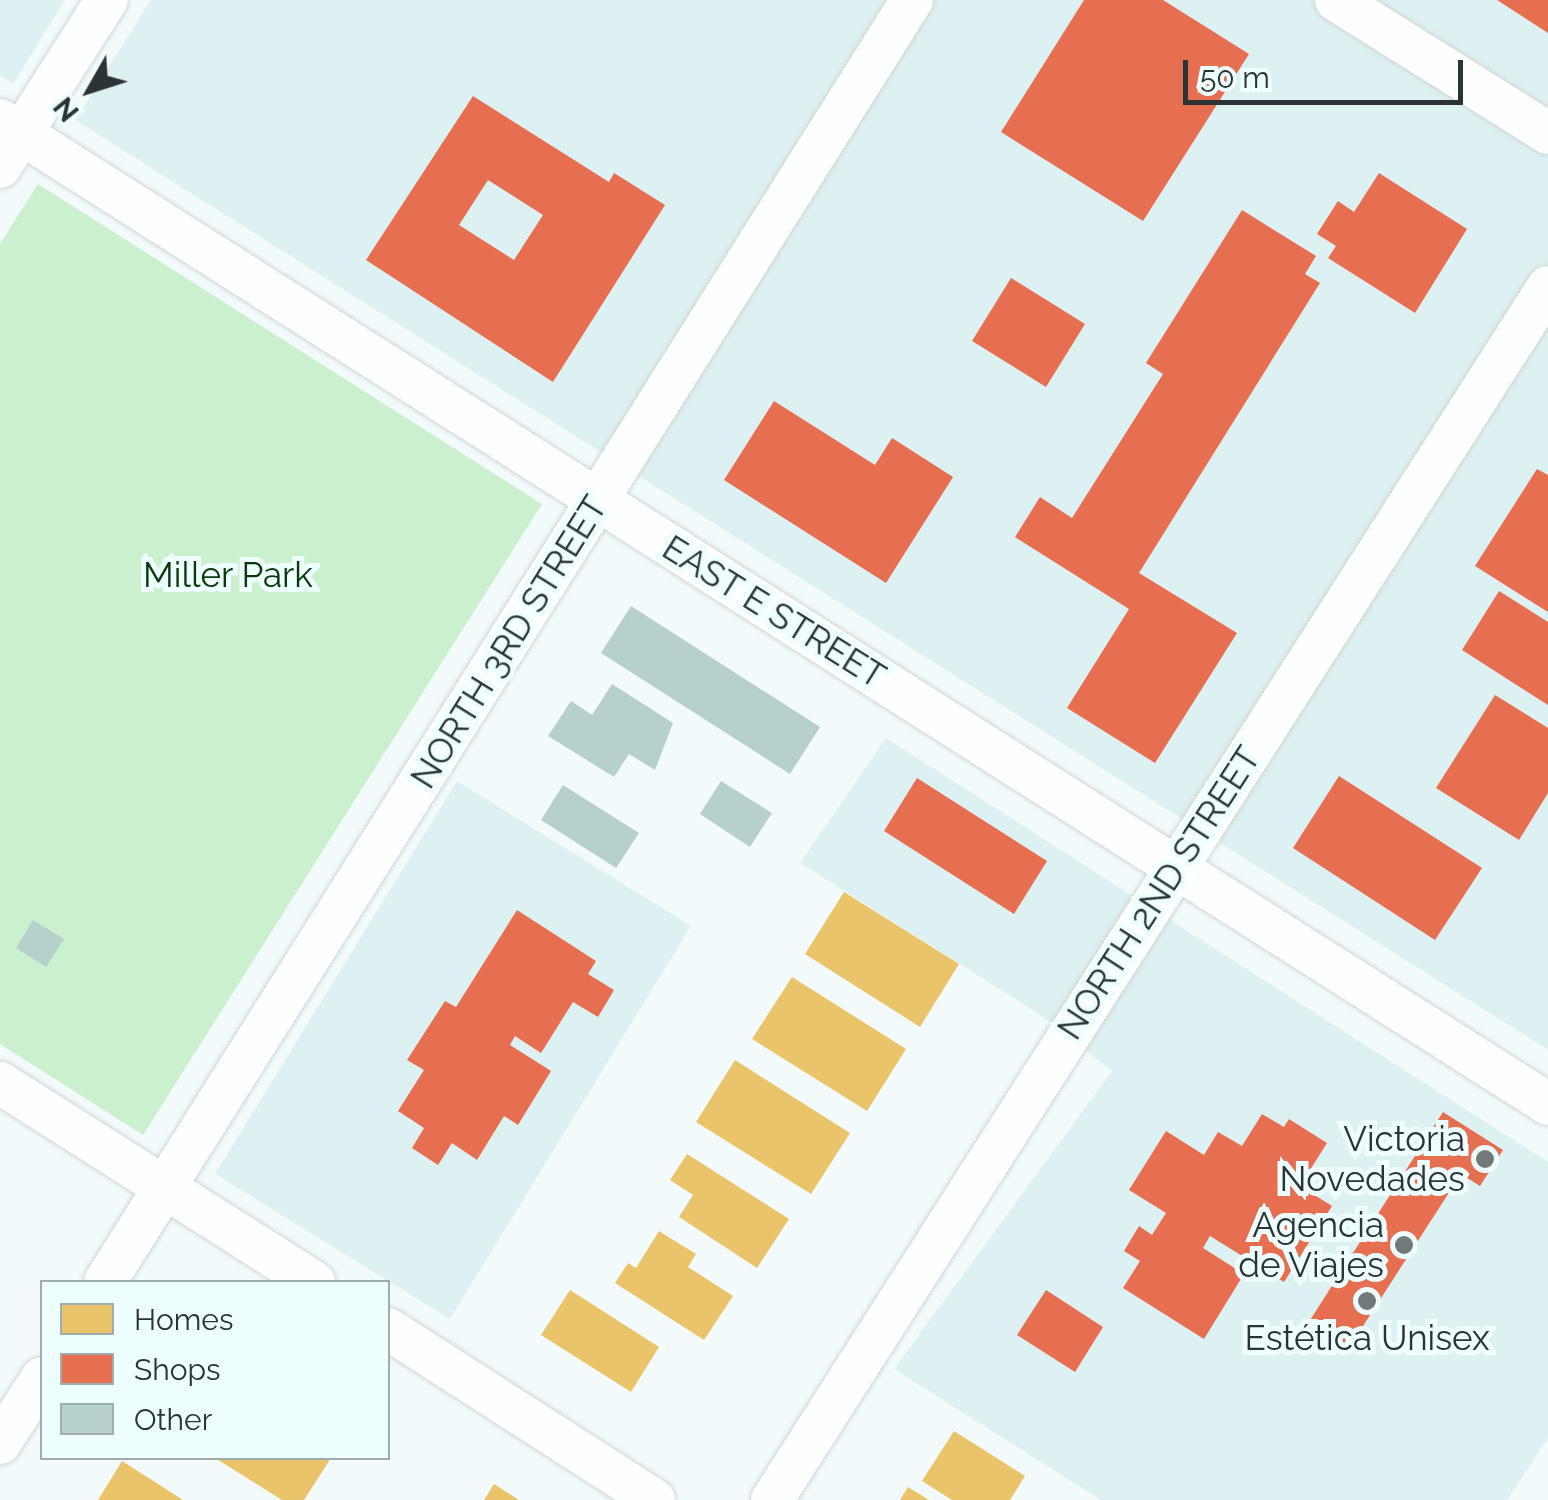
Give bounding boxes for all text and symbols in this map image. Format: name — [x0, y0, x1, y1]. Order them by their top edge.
north arrow — [40, 40, 140, 140]
scale bar — [1188, 40, 1468, 102]
text: 50 m — [1200, 60, 1270, 95]
text: N — [47, 91, 86, 128]
street label: NORTH 3RD STREET — [402, 488, 616, 796]
street label: EAST E STREET — [654, 526, 894, 698]
park label: Miller Park — [143, 554, 313, 596]
street label: NORTH 2ND STREET — [1049, 739, 1269, 1047]
place label: Victoria Novedades — [1279, 1118, 1465, 1200]
marker: Victoria Novedades — [1474, 1148, 1496, 1170]
place label: Agencia de Viajes — [1237, 1204, 1384, 1286]
marker: Agencia de Viajes — [1393, 1234, 1415, 1256]
legend — [40, 1280, 390, 1460]
marker: Estética Unisex — [1356, 1290, 1378, 1312]
text: Homes — [134, 1302, 233, 1337]
place label: Estética Unisex — [1244, 1317, 1490, 1359]
text: Shops — [134, 1352, 221, 1387]
text: Other — [134, 1402, 212, 1437]

